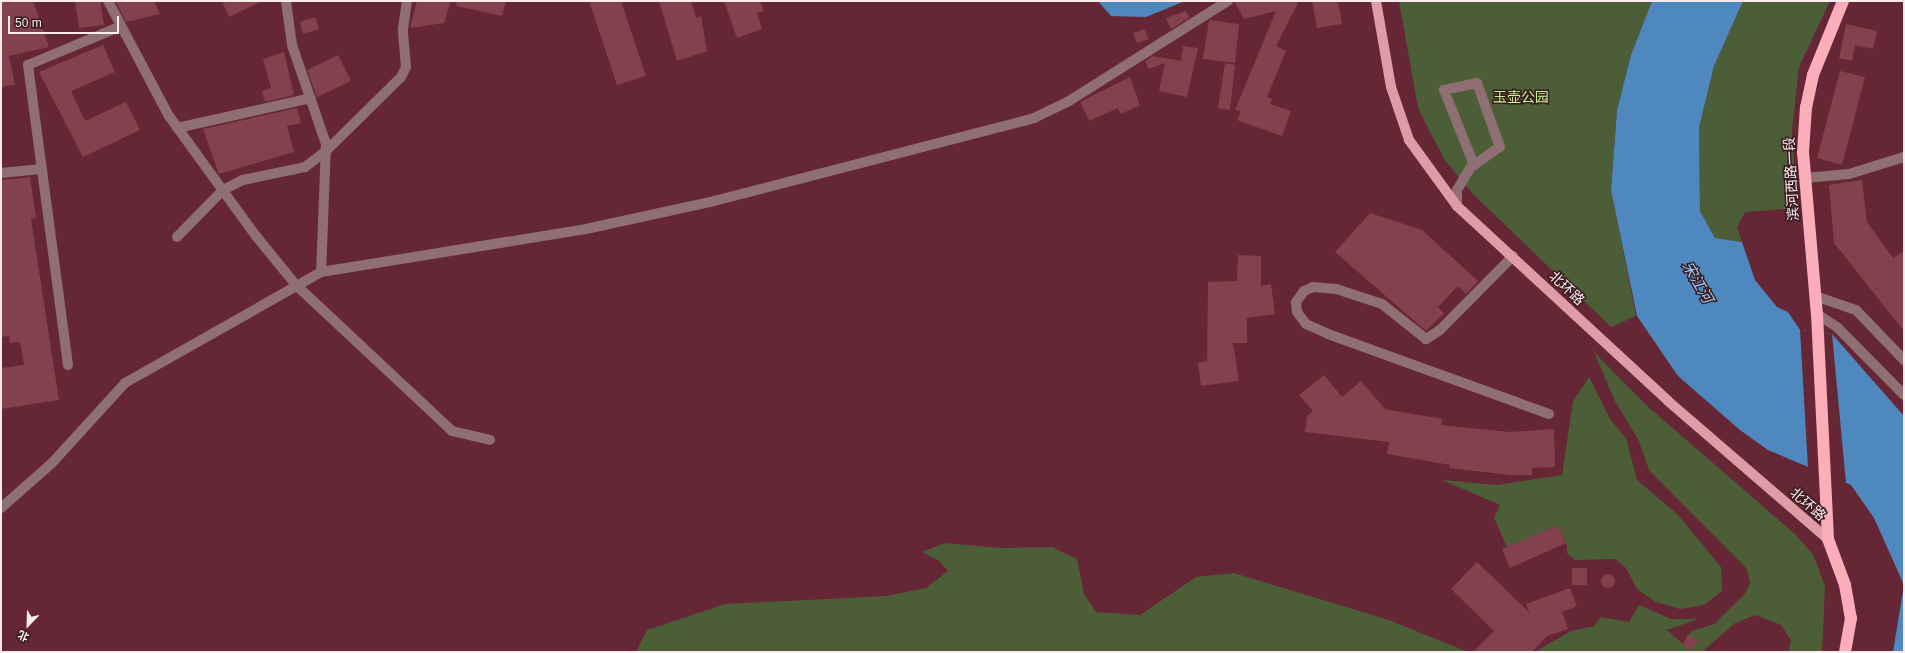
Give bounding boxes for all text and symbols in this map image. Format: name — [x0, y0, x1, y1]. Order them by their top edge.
scale bar — [10, 8, 121, 34]
text: 50 m — [15, 16, 42, 30]
park label: 玉壶公园 — [1493, 89, 1549, 105]
street label: 滨河西路一段 — [1780, 137, 1802, 221]
water label: 宋江河 — [1679, 258, 1717, 306]
street label: 北环路 — [1546, 268, 1588, 308]
street label: 北环路 — [1787, 484, 1829, 524]
north arrow — [8, 605, 48, 645]
text: 北 — [16, 628, 31, 644]

